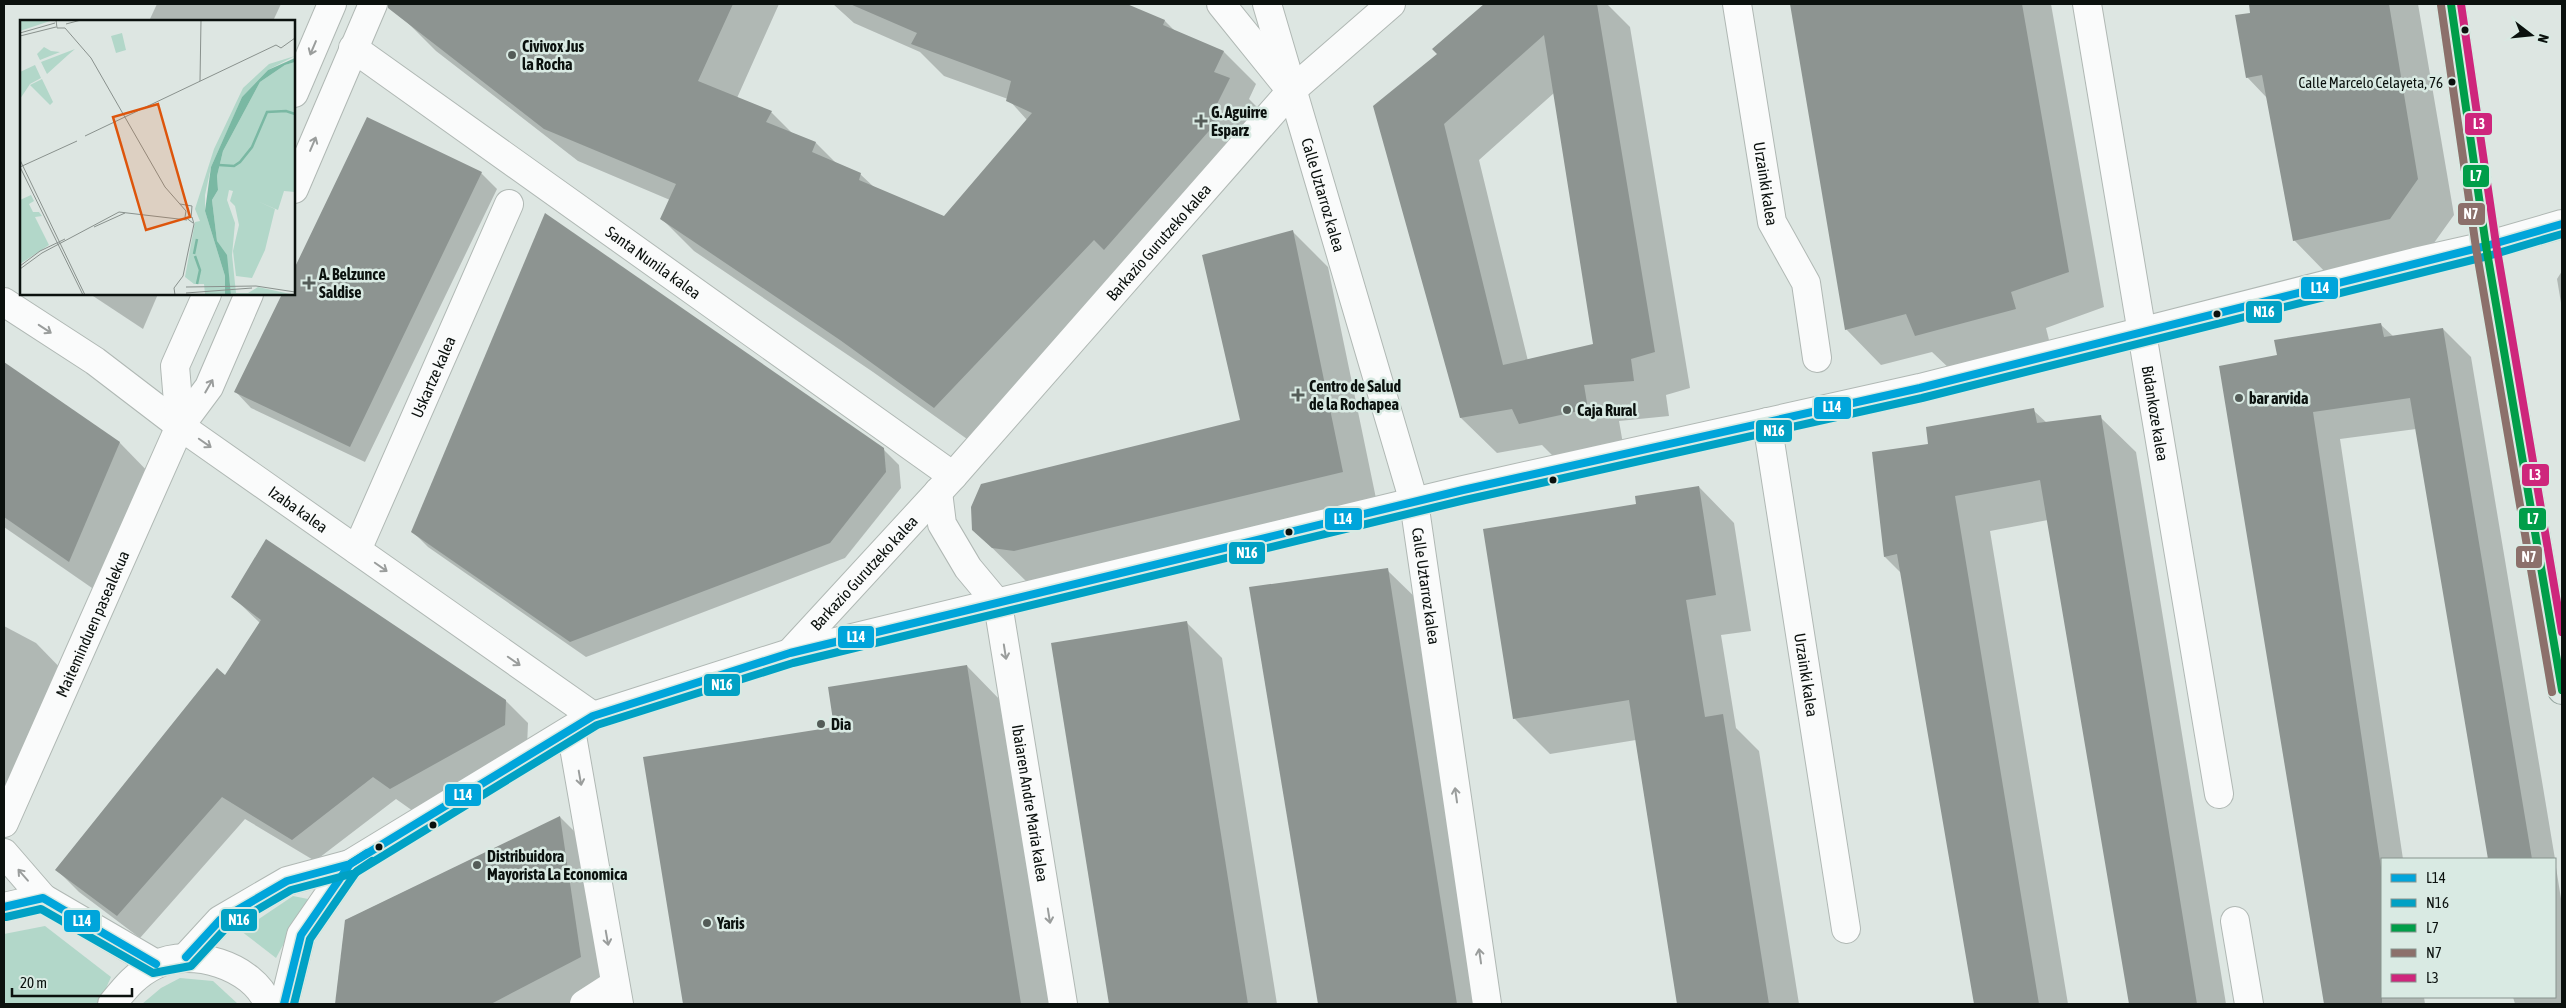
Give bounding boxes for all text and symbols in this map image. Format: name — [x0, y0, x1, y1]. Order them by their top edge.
north arrow — [2506, 10, 2556, 60]
inset map — [20, 20, 295, 295]
unlabelled marker — [2460, 25, 2470, 35]
text: N — [2535, 32, 2552, 45]
place label: Civivox Jus la Rocha — [522, 37, 584, 73]
one-way arrow — [308, 40, 318, 55]
marker: Civivox Jus la Rocha — [506, 49, 518, 61]
place label: Calle Marcelo Celayeta, 76 — [2298, 74, 2443, 91]
marker: Calle Marcelo Celayeta, 76 — [2447, 77, 2457, 87]
place label: G. Aguirre Esparz — [1211, 103, 1267, 139]
line badge: L3 — [2464, 112, 2493, 136]
marker: G. Aguirre Esparz — [1195, 115, 1207, 127]
text: L3 — [2473, 116, 2485, 132]
street label: Calle Uztarroz kalea — [1298, 136, 1349, 254]
one-way arrow — [308, 137, 318, 152]
street label: Urzainki kalea — [1750, 140, 1781, 227]
line badge: L7 — [2462, 164, 2490, 188]
text: L7 — [2470, 168, 2482, 184]
street label: Barkazio Gurutzeko kalea — [1102, 180, 1214, 304]
line badge: N7 — [2457, 202, 2486, 226]
text: N7 — [2464, 206, 2478, 222]
street label: Santa Nunila kalea — [603, 222, 704, 302]
place label: A. Belzunce Saldise — [318, 265, 385, 301]
line badge: L14 — [2300, 276, 2339, 300]
marker: A. Belzunce Saldise — [303, 277, 315, 289]
text: L14 — [2311, 280, 2330, 296]
line badge: N16 — [2245, 300, 2283, 324]
text: N16 — [2253, 304, 2275, 320]
unlabelled marker — [2212, 309, 2222, 319]
one-way arrow — [37, 324, 51, 334]
street label: Uskartze kalea — [407, 333, 459, 420]
street label: Bidankoze kalea — [2139, 364, 2172, 462]
place label: Centro de Salud de la Rochapea — [1309, 377, 1401, 413]
one-way arrow — [204, 380, 214, 394]
marker: Centro de Salud de la Rochapea — [1291, 388, 1305, 402]
place label: bar arvida — [2249, 389, 2308, 407]
marker: bar arvida — [2233, 392, 2245, 404]
line badge: L14 — [1813, 396, 1852, 420]
text: L14 — [1823, 399, 1842, 415]
place label: Caja Rural — [1577, 401, 1638, 419]
marker: Caja Rural — [1561, 404, 1573, 416]
line badge: N16 — [1755, 419, 1793, 443]
text: N16 — [1763, 423, 1785, 439]
one-way arrow — [198, 438, 212, 448]
line badge: L3 — [2521, 463, 2550, 487]
text: L3 — [2529, 467, 2541, 483]
unlabelled marker — [1548, 475, 1558, 485]
street label: Izaba kalea — [265, 482, 331, 536]
line badge: L14 — [1324, 507, 1363, 531]
line badge: L7 — [2518, 507, 2547, 531]
text: L14 — [1334, 511, 1353, 527]
text: L7 — [2527, 511, 2539, 527]
street label: Barkazio Gurutzeko kalea — [807, 512, 921, 634]
street label: Calle Uztarroz kalea — [1409, 526, 1444, 645]
unlabelled marker — [1284, 527, 1294, 537]
line badge: N16 — [1228, 541, 1266, 565]
text: N16 — [1236, 545, 1258, 561]
line badge: N7 — [2515, 545, 2543, 569]
street label: Maiteminduen pasealekua — [52, 548, 133, 700]
text: N7 — [2522, 549, 2536, 565]
one-way arrow — [374, 562, 388, 572]
line badge: L14 — [837, 625, 875, 649]
text: L14 — [847, 629, 866, 645]
street label: Urzainki kalea — [1791, 632, 1822, 718]
one-way arrow — [1001, 644, 1011, 660]
one-way arrow — [507, 656, 521, 666]
line badge: N16 — [703, 673, 741, 697]
text: N16 — [711, 677, 733, 693]
place label: Dia — [831, 715, 851, 733]
marker: Dia — [815, 718, 827, 730]
street label: Ibaiaren Andre Maria kalea — [1009, 723, 1052, 883]
one-way arrow — [575, 770, 585, 786]
line badge: L14 — [444, 783, 482, 807]
text: L14 — [454, 787, 473, 803]
one-way arrow — [1451, 788, 1461, 804]
unlabelled marker — [428, 820, 438, 830]
unlabelled marker — [374, 842, 384, 852]
place label: Distribuidora Mayorista La Economica — [487, 847, 627, 883]
legend — [2381, 858, 2556, 998]
marker: Distribuidora Mayorista La Economica — [471, 859, 483, 871]
one-way arrow — [18, 869, 29, 882]
text: L14 — [2426, 869, 2446, 886]
text: N16 — [2426, 894, 2449, 911]
one-way arrow — [1044, 907, 1054, 923]
line badge: N16 — [220, 908, 258, 932]
line badge: L14 — [63, 909, 101, 933]
text: N16 — [228, 912, 250, 928]
text: L14 — [73, 913, 92, 929]
place label: Yaris — [716, 914, 745, 932]
marker: Yaris — [701, 917, 713, 929]
text: L7 — [2426, 919, 2439, 936]
one-way arrow — [603, 930, 613, 946]
text: N7 — [2426, 944, 2442, 961]
one-way arrow — [1475, 948, 1485, 964]
scale bar — [12, 966, 132, 998]
text: L3 — [2426, 969, 2439, 986]
text: 20 m — [20, 974, 47, 991]

